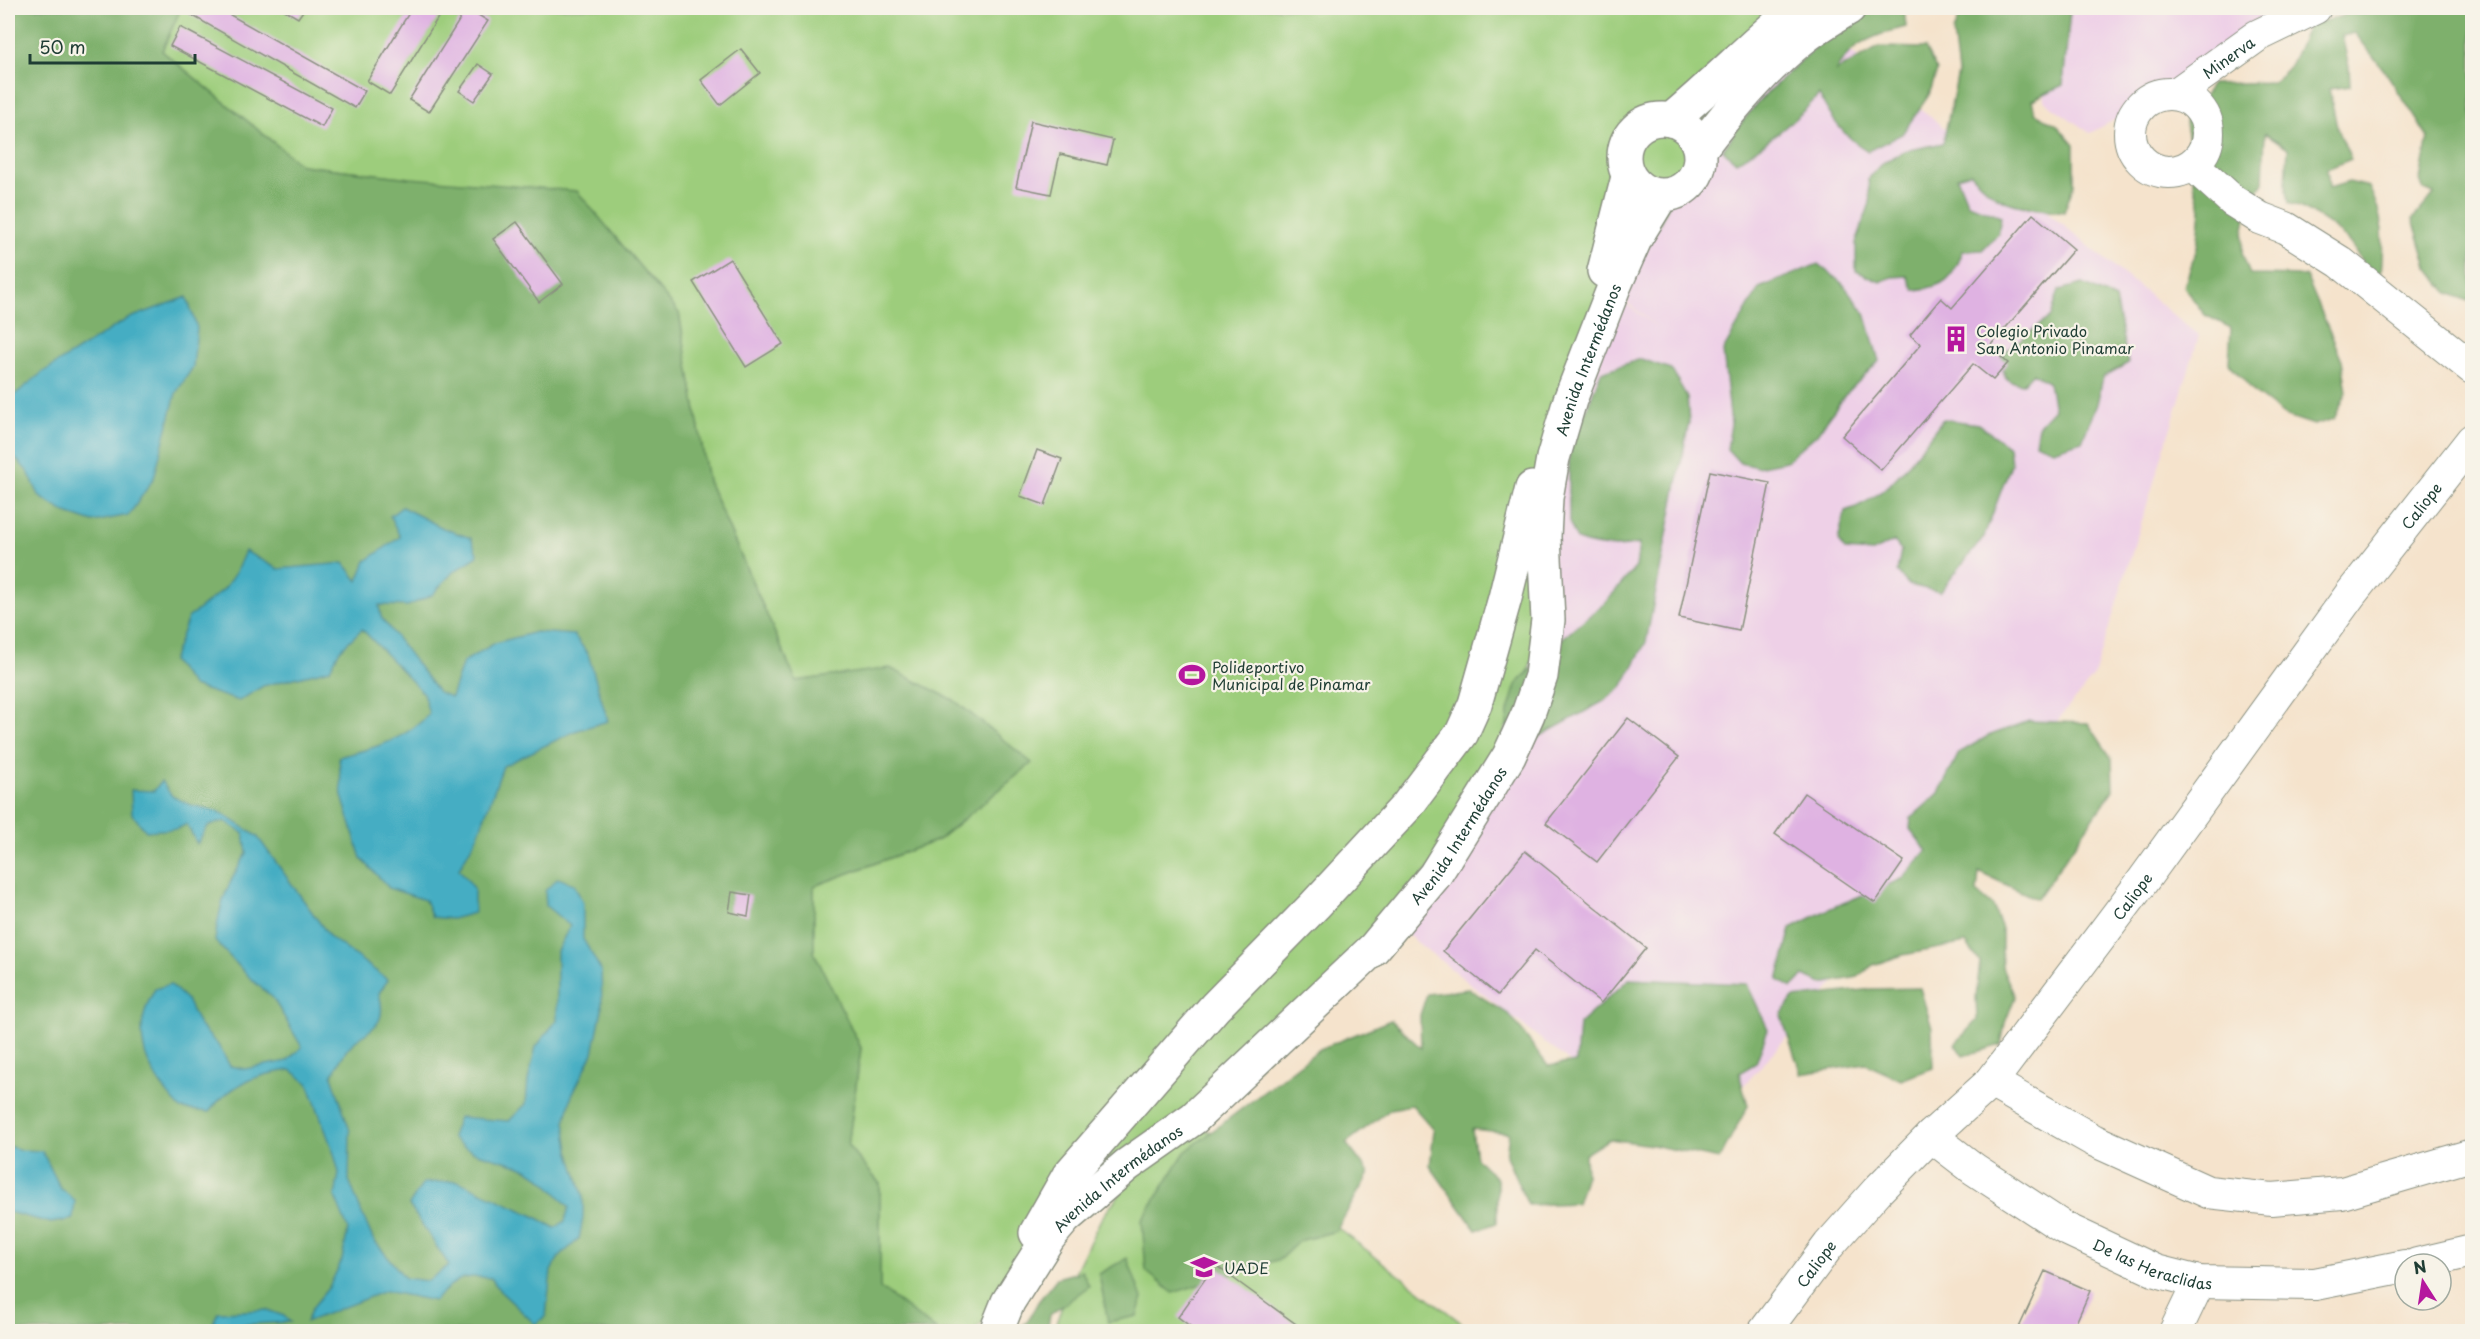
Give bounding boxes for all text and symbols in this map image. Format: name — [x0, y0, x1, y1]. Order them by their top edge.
scale bar — [30, 27, 195, 65]
street label: Minerva — [2197, 30, 2259, 83]
text: 50 m — [39, 33, 86, 60]
street label: Avenida Intermédanos — [1549, 280, 1626, 438]
place label: Colegio Privado San Antonio Pinamar — [1976, 319, 2134, 359]
building icon: Colegio Privado San Antonio Pinamar — [1941, 324, 1971, 354]
street label: Caliope — [2395, 477, 2447, 534]
place label: Polideportivo Municipal de Pinamar — [1212, 655, 1371, 695]
sports icon: Polideportivo Municipal de Pinamar — [1177, 660, 1207, 690]
street label: Avenida Intermédanos — [1404, 762, 1512, 909]
street label: Caliope — [2106, 867, 2157, 924]
street label: Avenida Intermédanos — [1047, 1118, 1187, 1236]
street label: De las Heraclidas — [2089, 1232, 2212, 1294]
street label: Caliope — [1790, 1234, 1841, 1292]
school or university icon: UADE — [1189, 1252, 1219, 1282]
north arrow — [2393, 1252, 2453, 1312]
text: N — [2411, 1253, 2428, 1279]
place label: UADE — [1224, 1256, 1269, 1279]

